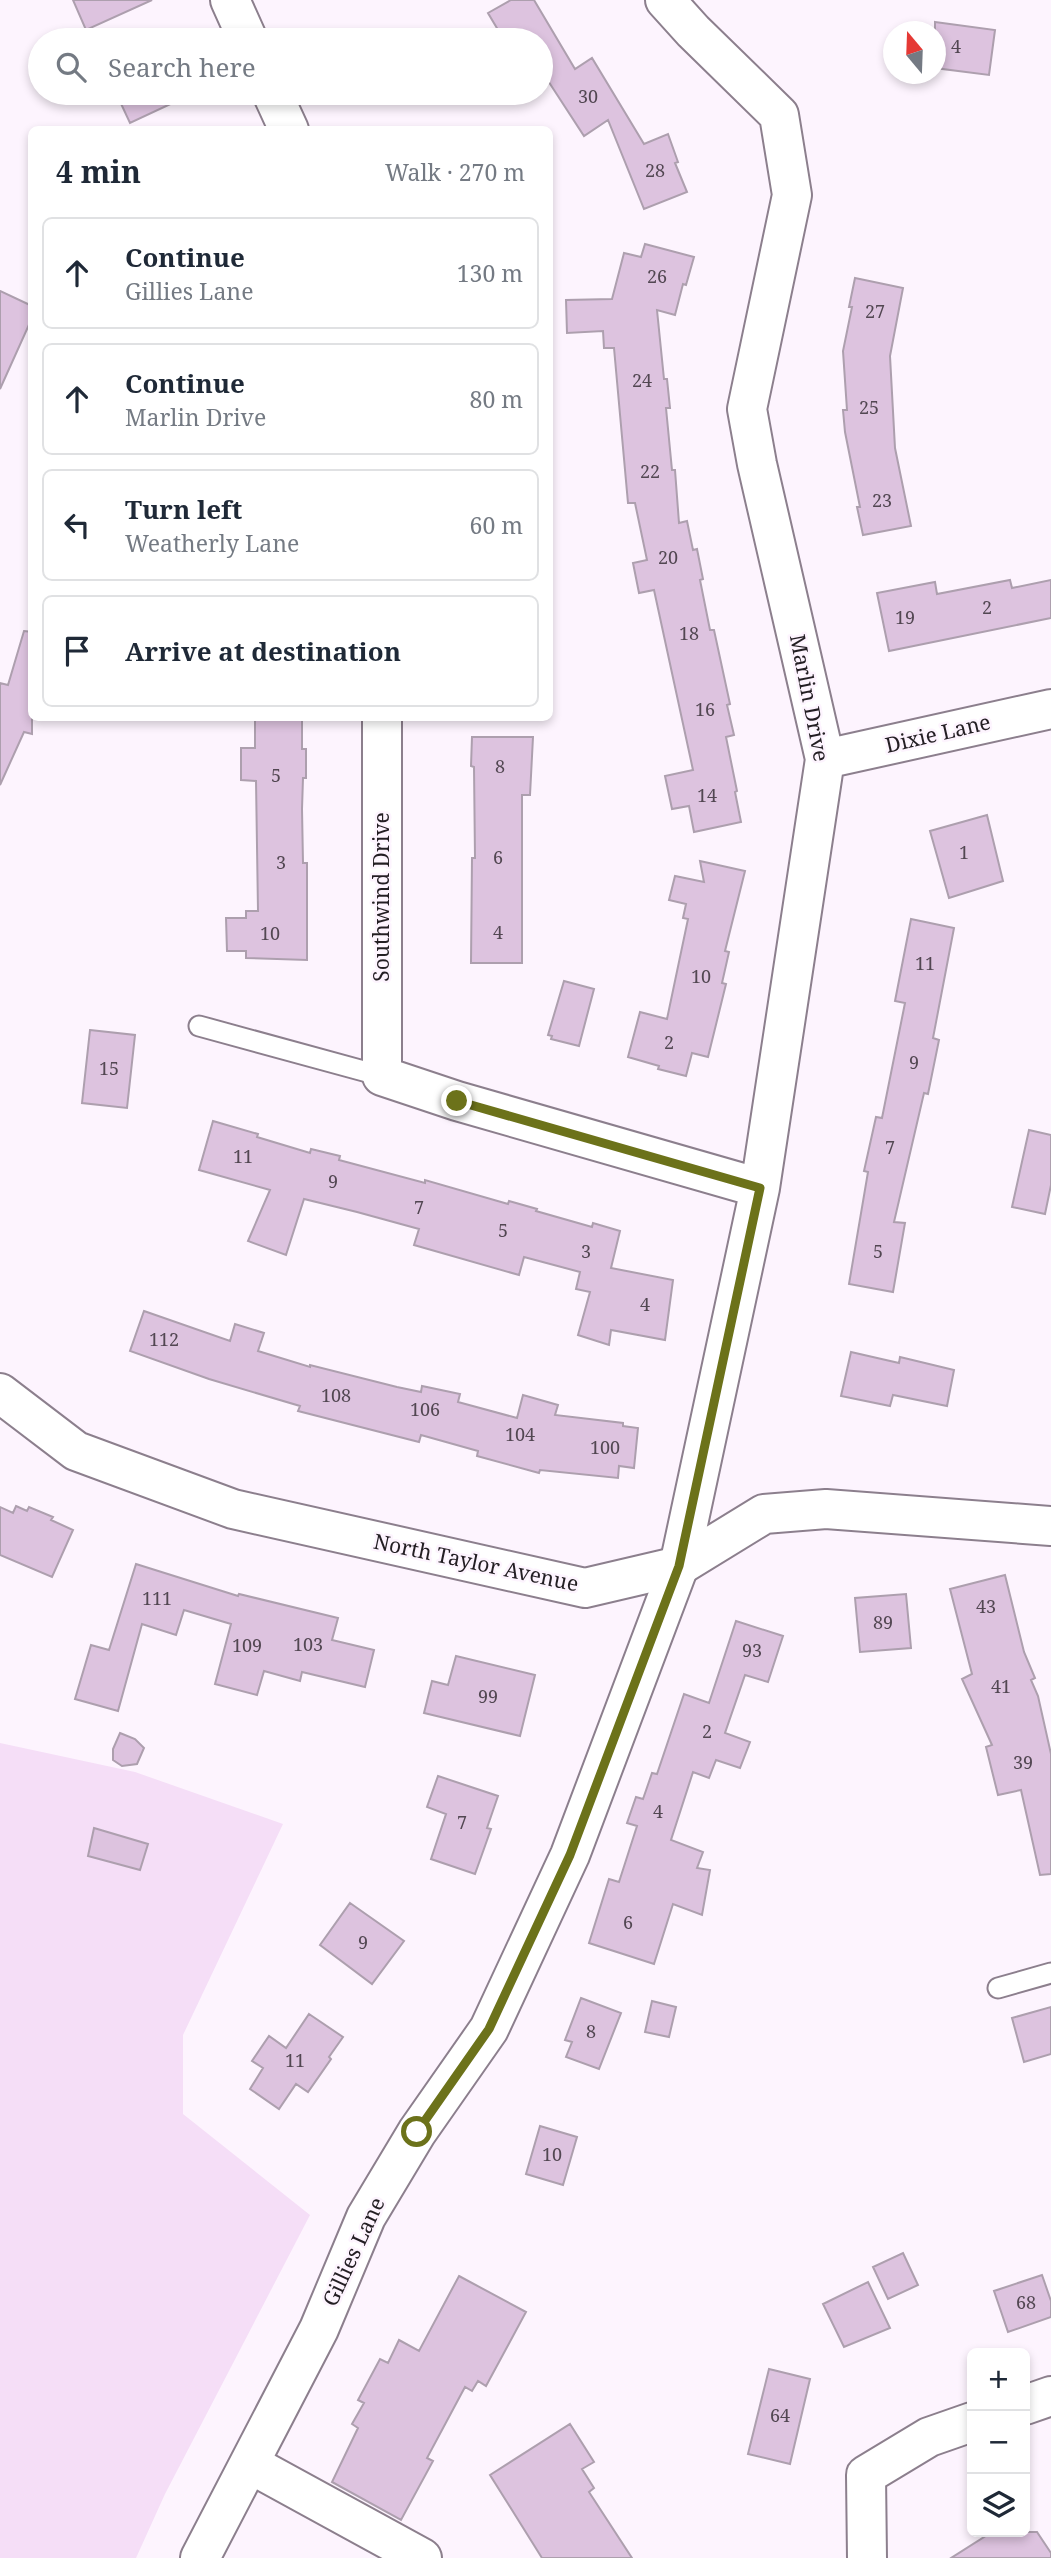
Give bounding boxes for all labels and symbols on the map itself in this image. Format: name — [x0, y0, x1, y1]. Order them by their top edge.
north arrow — [883, 21, 946, 84]
house number: 4 — [951, 34, 961, 58]
house number: 30 — [578, 84, 598, 108]
house number: 28 — [645, 158, 665, 182]
house number: 26 — [647, 264, 667, 288]
house number: 27 — [865, 299, 885, 323]
house number: 24 — [632, 368, 652, 392]
house number: 25 — [859, 395, 879, 419]
house number: 22 — [640, 459, 660, 483]
house number: 23 — [872, 488, 892, 512]
house number: 20 — [658, 545, 678, 569]
house number: 2 — [982, 595, 992, 619]
house number: 19 — [895, 605, 915, 629]
house number: 18 — [679, 621, 699, 645]
street label: Marlin Drive — [784, 632, 836, 764]
house number: 16 — [695, 697, 715, 721]
street label: Dixie Lane — [882, 707, 993, 759]
house number: 8 — [495, 754, 505, 778]
house number: 5 — [271, 763, 281, 787]
house number: 14 — [697, 783, 717, 807]
street label: Southwind Drive — [367, 812, 395, 982]
house number: 1 — [959, 840, 969, 864]
house number: 6 — [493, 845, 503, 869]
house number: 3 — [276, 850, 286, 874]
house number: 4 — [493, 920, 503, 944]
house number: 10 — [260, 921, 280, 945]
house number: 11 — [915, 951, 935, 975]
house number: 10 — [691, 964, 711, 988]
house number: 2 — [664, 1030, 674, 1054]
house number: 9 — [909, 1050, 919, 1074]
house number: 15 — [99, 1056, 119, 1080]
route end — [441, 1085, 472, 1116]
house number: 7 — [885, 1135, 895, 1159]
house number: 11 — [233, 1144, 253, 1168]
house number: 9 — [328, 1169, 338, 1193]
house number: 7 — [414, 1195, 424, 1219]
house number: 5 — [498, 1218, 508, 1242]
house number: 3 — [581, 1239, 591, 1263]
house number: 5 — [873, 1239, 883, 1263]
house number: 4 — [640, 1292, 650, 1316]
house number: 112 — [149, 1327, 179, 1351]
house number: 108 — [321, 1383, 351, 1407]
house number: 106 — [410, 1397, 440, 1421]
house number: 104 — [505, 1422, 535, 1446]
house number: 100 — [590, 1435, 620, 1459]
street label: North Taylor Avenue — [371, 1527, 581, 1597]
house number: 111 — [142, 1586, 172, 1610]
house number: 43 — [976, 1594, 996, 1618]
house number: 89 — [873, 1610, 893, 1634]
house number: 103 — [293, 1632, 323, 1656]
house number: 109 — [232, 1633, 262, 1657]
house number: 93 — [742, 1638, 762, 1662]
house number: 41 — [991, 1674, 1011, 1698]
house number: 99 — [478, 1684, 498, 1708]
house number: 2 — [702, 1719, 712, 1743]
house number: 39 — [1013, 1750, 1033, 1774]
house number: 4 — [653, 1799, 663, 1823]
house number: 7 — [457, 1810, 467, 1834]
house number: 6 — [623, 1910, 633, 1934]
house number: 9 — [358, 1930, 368, 1954]
house number: 8 — [586, 2019, 596, 2043]
house number: 11 — [285, 2048, 305, 2072]
route start — [401, 2116, 432, 2147]
house number: 10 — [542, 2142, 562, 2166]
street label: Gillies Lane — [316, 2193, 391, 2311]
house number: 68 — [1016, 2290, 1036, 2314]
house number: 64 — [770, 2403, 790, 2427]

